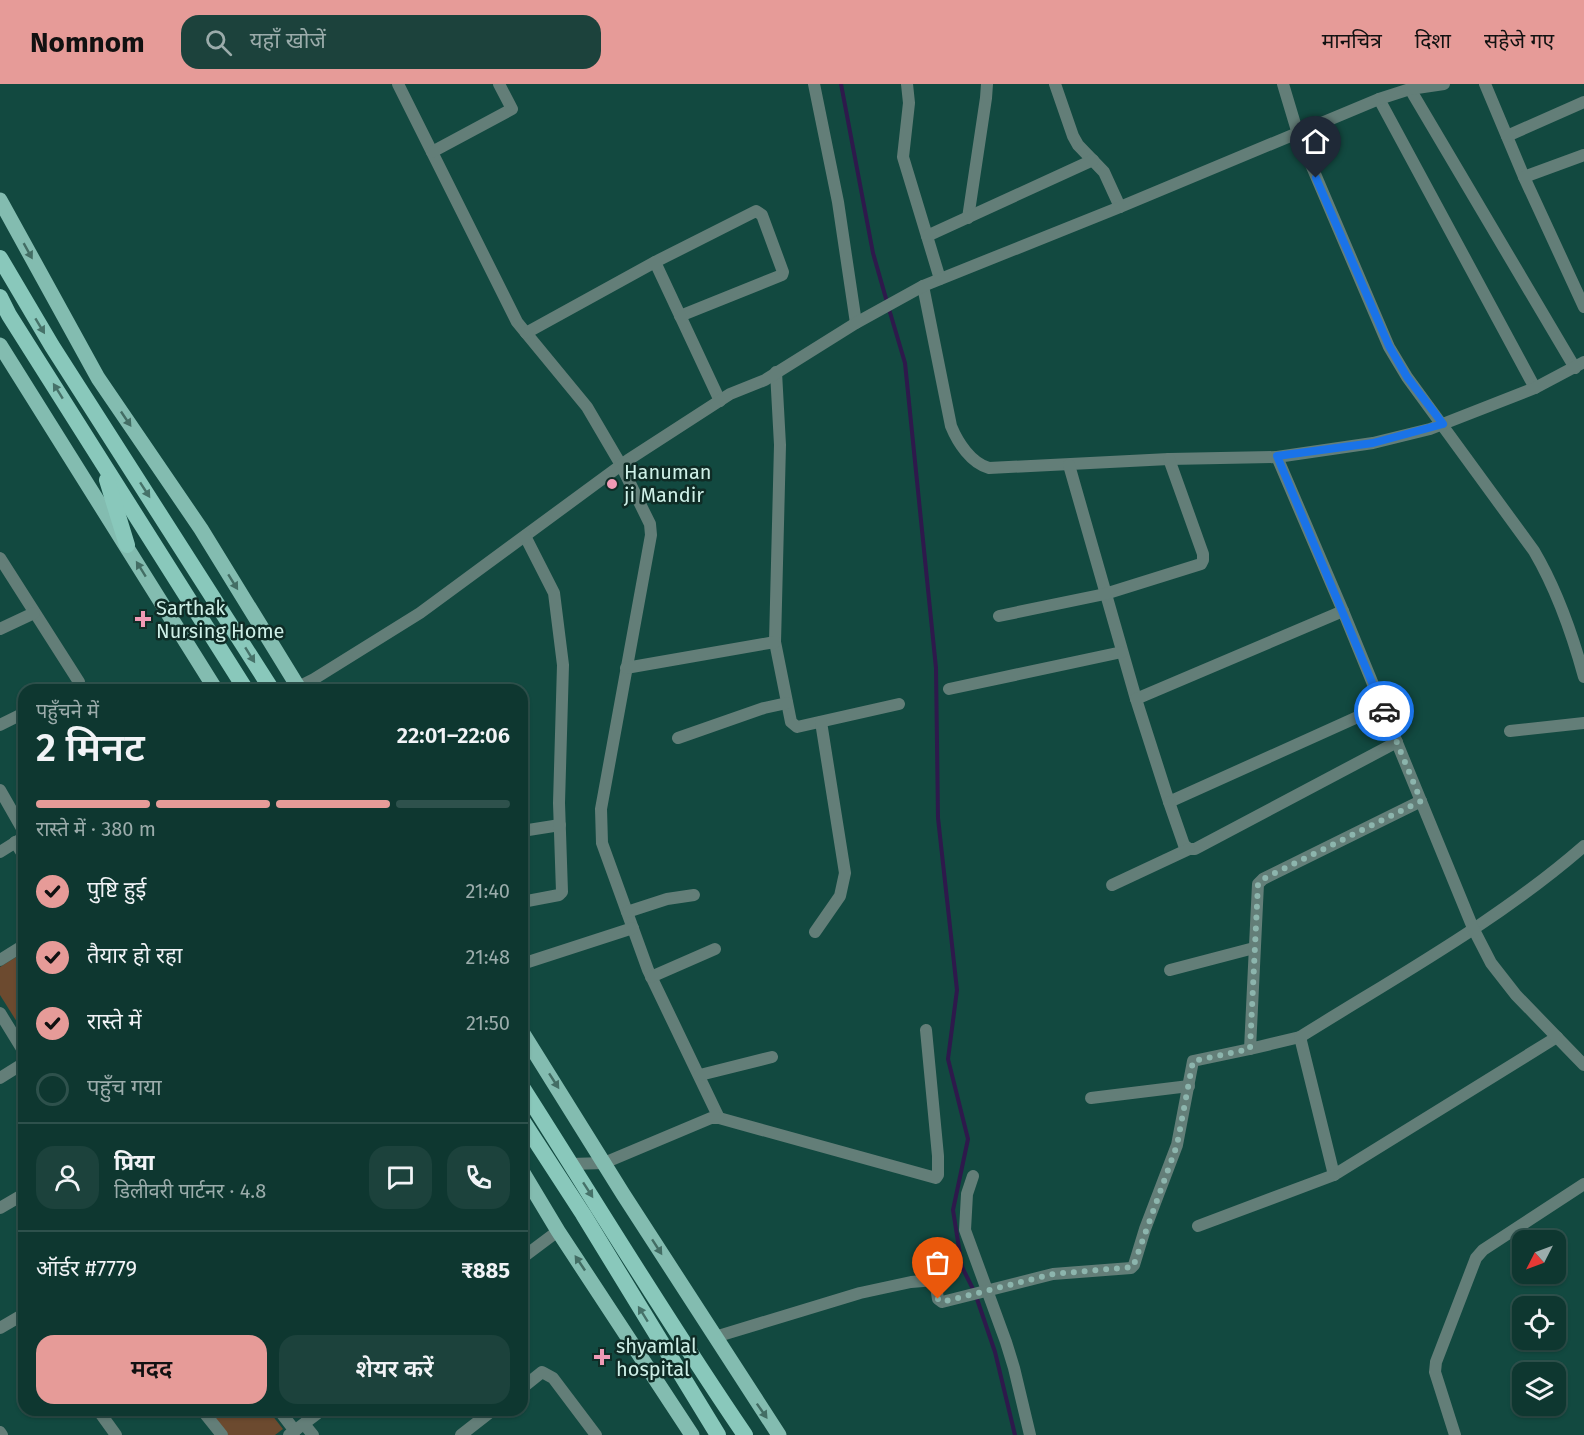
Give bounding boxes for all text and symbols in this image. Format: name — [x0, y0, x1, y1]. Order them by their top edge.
search box — [181, 15, 601, 69]
text: Nomnom — [30, 26, 145, 59]
icon: search — [202, 26, 235, 59]
text: यहाँ खोजें — [250, 27, 326, 54]
text: मानचित्र — [1322, 28, 1382, 54]
text: दिशा — [1415, 28, 1451, 54]
text: सहेजे गए — [1484, 28, 1554, 54]
pin — [1290, 116, 1341, 178]
icon: home — [1299, 125, 1332, 158]
one-way arrow — [23, 243, 33, 260]
one-way arrow — [35, 318, 46, 334]
one-way arrow — [53, 383, 64, 399]
one-way arrow — [120, 411, 132, 427]
place label: Hanuman ji Mandir — [623, 460, 712, 507]
marker: Hanuman ji Mandir — [605, 477, 619, 491]
one-way arrow — [140, 482, 151, 499]
one-way arrow — [136, 561, 147, 577]
one-way arrow — [228, 574, 239, 590]
place label: Sarthak Nursing Home — [156, 596, 284, 643]
marker: Sarthak Nursing Home — [134, 610, 152, 628]
one-way arrow — [244, 647, 255, 663]
courier — [1354, 681, 1414, 741]
icon: car — [1368, 695, 1401, 728]
text: पहुँचने में — [36, 699, 99, 723]
text: 22:01–22:06 — [397, 722, 510, 749]
text: 2 मिनट — [36, 725, 145, 771]
text: रास्ते में · 380 m — [36, 817, 156, 841]
icon: check — [36, 875, 69, 908]
text: पुष्टि हुई — [87, 876, 146, 903]
text: 21:40 — [465, 879, 510, 903]
icon: check — [36, 941, 69, 974]
text: तैयार हो रहा — [87, 942, 182, 969]
text: 21:48 — [466, 945, 510, 969]
icon: check — [36, 1007, 69, 1040]
text: रास्ते में — [87, 1008, 142, 1035]
text: 21:50 — [466, 1011, 510, 1035]
one-way arrow — [548, 1073, 559, 1089]
text: पहुँच गया — [87, 1074, 162, 1101]
button: person — [36, 1146, 99, 1209]
button: chat — [369, 1146, 432, 1209]
button: phone — [447, 1146, 510, 1209]
text: प्रिया — [114, 1149, 154, 1176]
text: डिलीवरी पार्टनर · 4.8 — [114, 1179, 266, 1203]
one-way arrow — [582, 1181, 593, 1198]
north arrow — [1512, 1230, 1566, 1284]
map controls — [1512, 1230, 1566, 1416]
pin — [912, 1237, 963, 1299]
one-way arrow — [651, 1238, 663, 1254]
icon: bag — [921, 1246, 954, 1279]
text: ऑर्डर #7779 — [36, 1255, 137, 1282]
one-way arrow — [574, 1255, 585, 1271]
text: ₹885 — [461, 1257, 510, 1284]
button: locate — [1512, 1296, 1566, 1350]
one-way arrow — [637, 1306, 648, 1322]
place label: shyamlal hospital — [616, 1334, 697, 1381]
button: मदद — [36, 1335, 267, 1404]
button: शेयर करें — [279, 1335, 510, 1404]
marker: shyamlal hospital — [593, 1348, 611, 1366]
button: layers — [1512, 1362, 1566, 1416]
one-way arrow — [756, 1402, 768, 1418]

